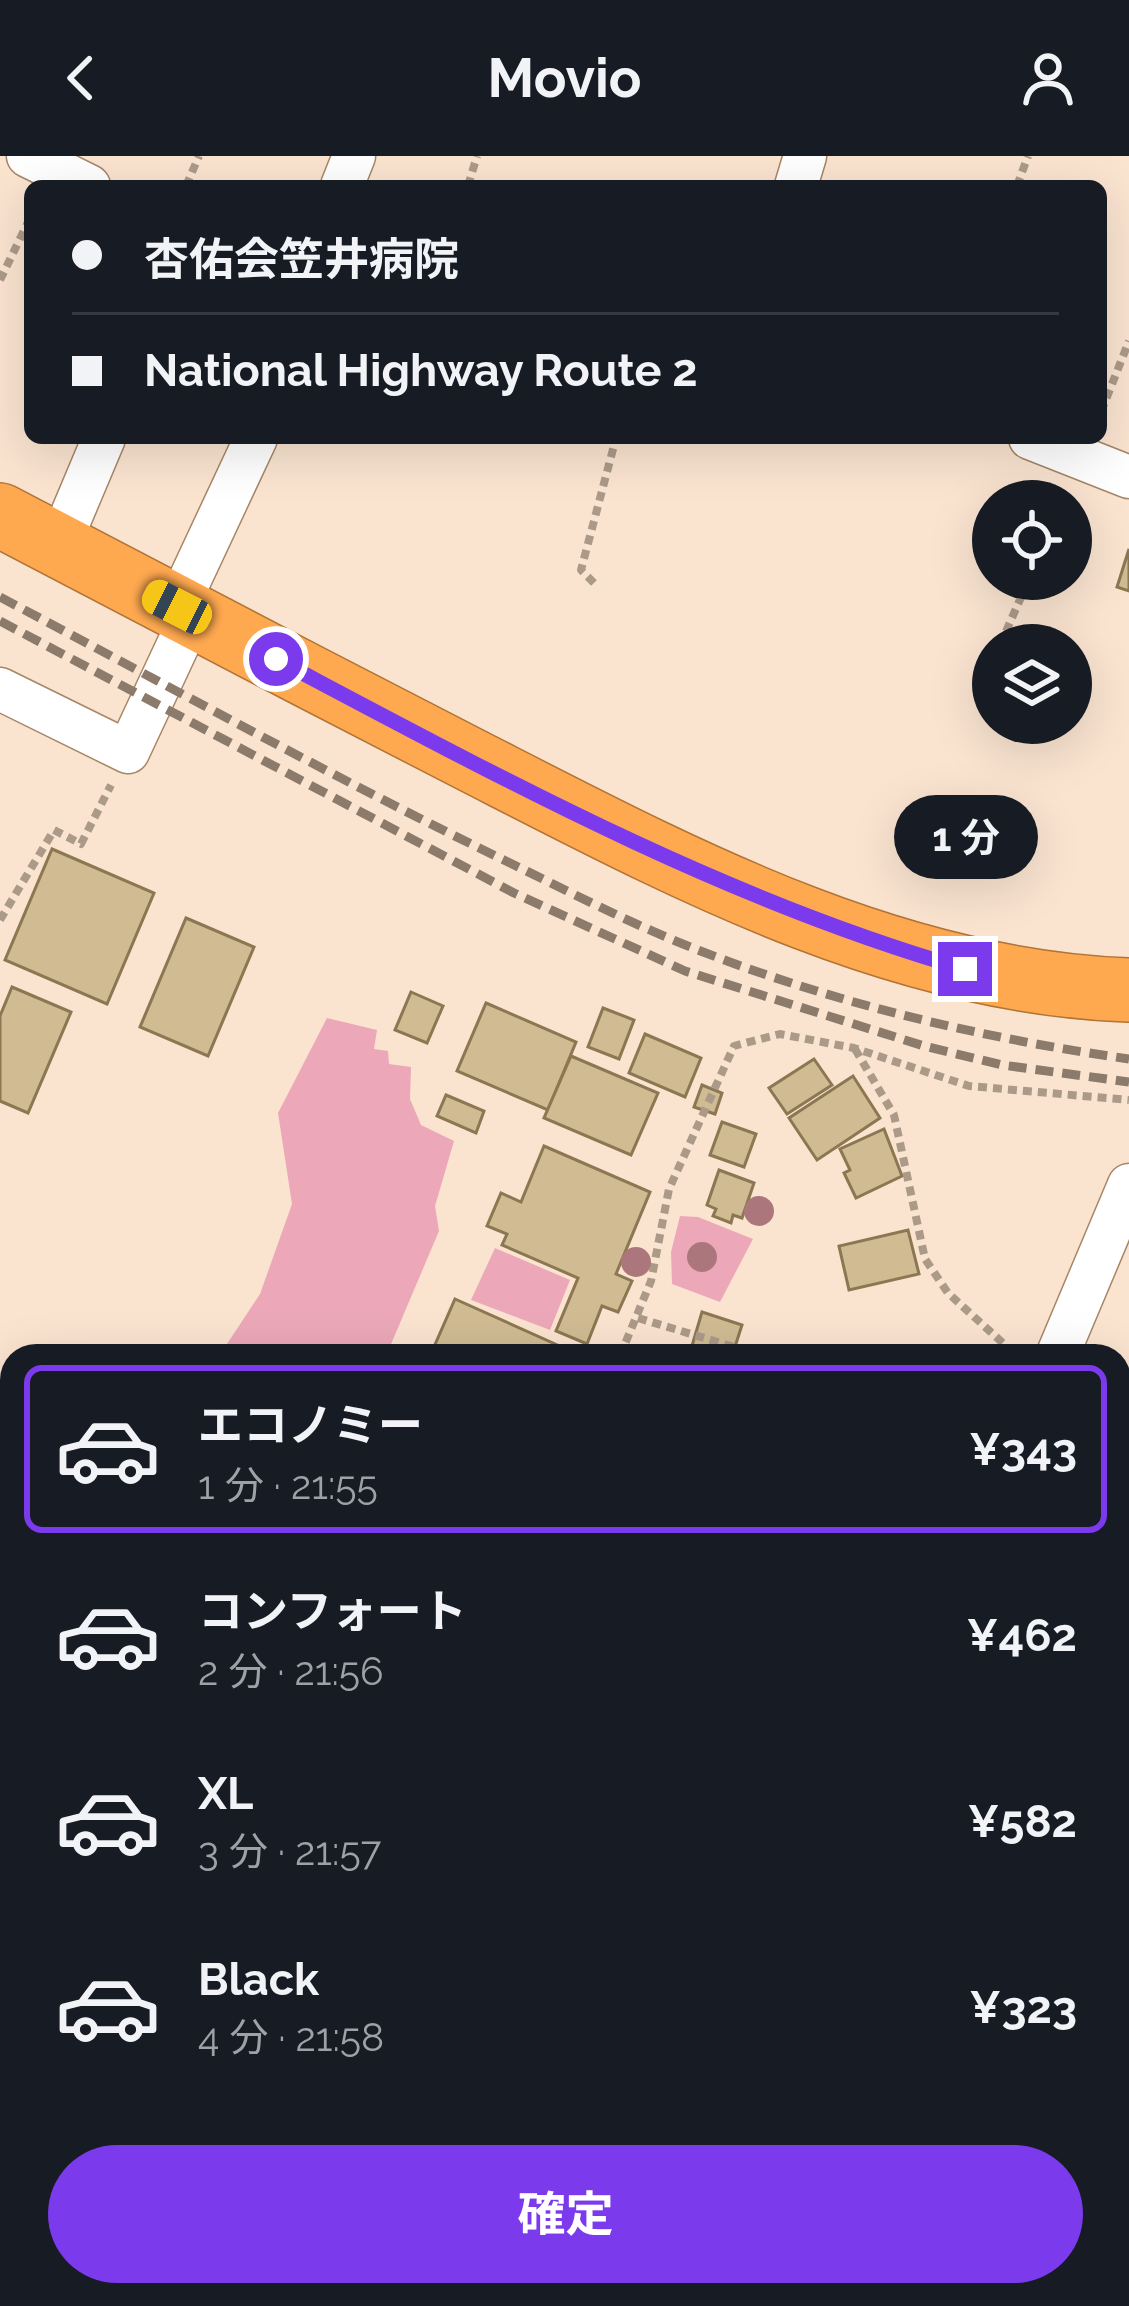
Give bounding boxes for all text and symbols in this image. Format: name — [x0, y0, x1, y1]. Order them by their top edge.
icon: back — [48, 45, 114, 111]
icon: person — [1015, 45, 1081, 111]
text: Movio — [487, 46, 642, 110]
text: 杏佑会笠井病院 — [144, 233, 459, 286]
text: National Highway Route 2 — [144, 344, 698, 397]
map controls — [972, 480, 1092, 744]
button: locate — [972, 480, 1092, 600]
car — [137, 575, 217, 639]
button: layers — [972, 624, 1092, 744]
route start — [249, 632, 303, 686]
callout: 1 分 — [893, 795, 1037, 879]
text: 1 分 — [932, 814, 1000, 860]
route end — [938, 942, 992, 996]
icon: car — [54, 1395, 162, 1503]
text: エコノミー — [198, 1399, 423, 1452]
text: ¥343 — [969, 1423, 1077, 1476]
text: 1 分 · 21:55 — [198, 1462, 378, 1508]
icon: car — [54, 1581, 162, 1689]
text: コンフォート — [198, 1585, 467, 1638]
text: ¥462 — [967, 1609, 1077, 1662]
text: 2 分 · 21:56 — [198, 1648, 384, 1694]
icon: car — [54, 1767, 162, 1875]
text: XL — [198, 1767, 253, 1820]
text: ¥582 — [967, 1795, 1077, 1848]
text: 3 分 · 21:57 — [198, 1828, 381, 1874]
icon: car — [54, 1953, 162, 2061]
text: Black — [198, 1953, 319, 2006]
text: ¥323 — [969, 1981, 1077, 2034]
text: 4 分 · 21:58 — [198, 2014, 384, 2060]
button: 確定 — [48, 2145, 1083, 2283]

